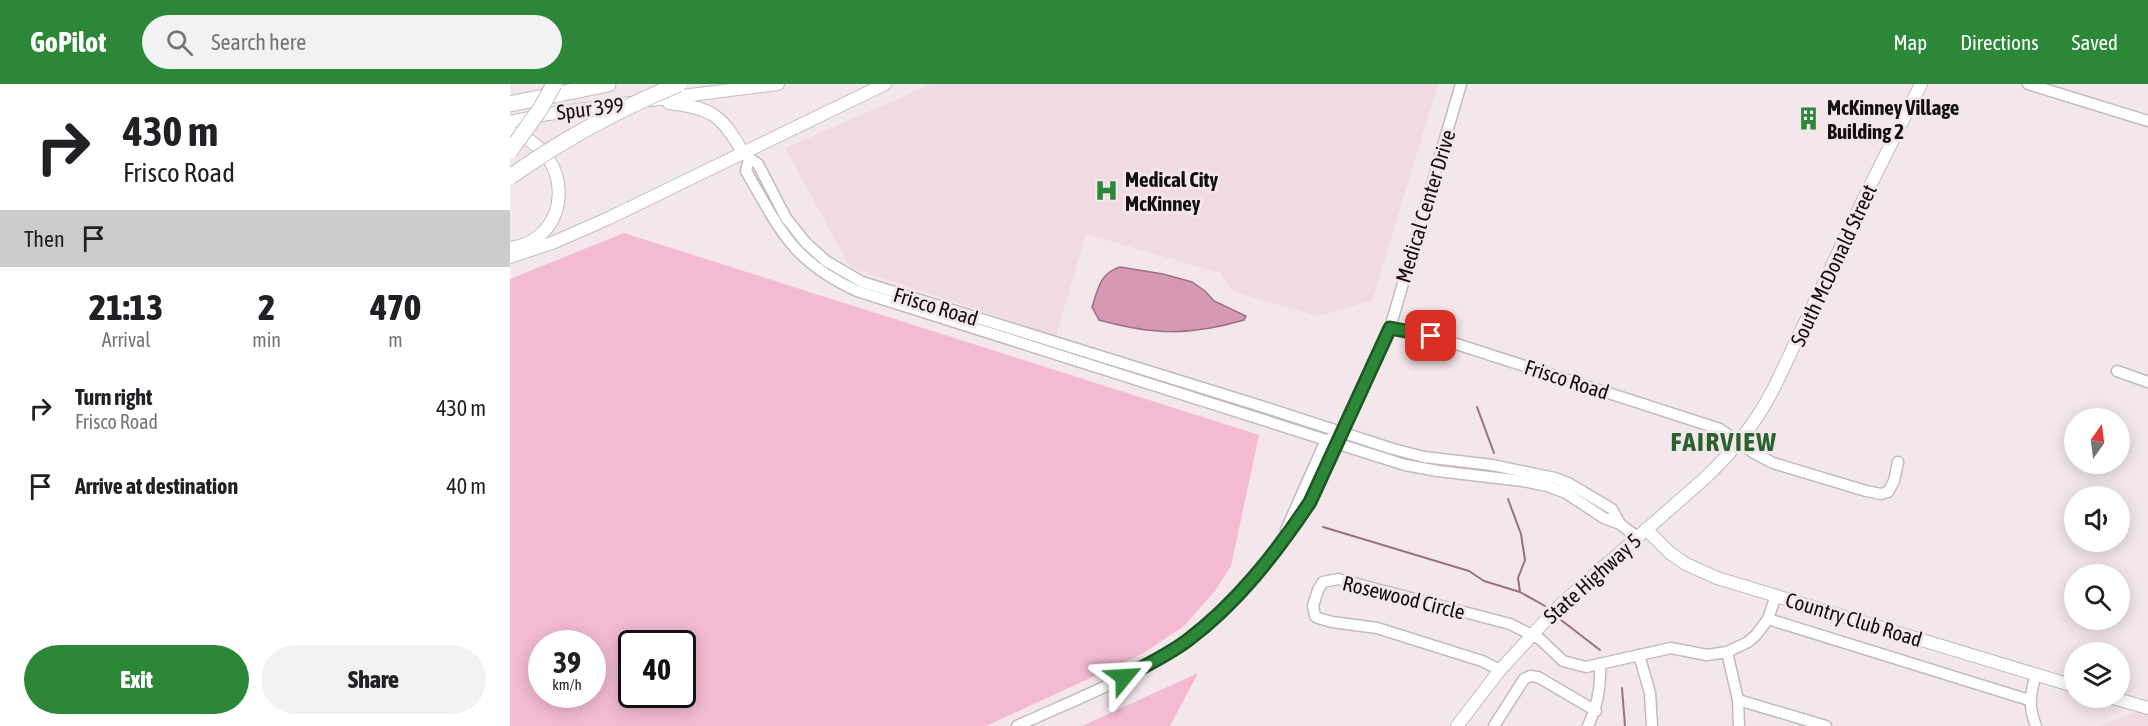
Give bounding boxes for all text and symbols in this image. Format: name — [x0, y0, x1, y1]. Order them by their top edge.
search box — [142, 15, 562, 69]
text: GoPilot — [30, 26, 106, 58]
icon: search — [163, 26, 196, 59]
text: Search here — [211, 29, 306, 55]
text: Map — [1893, 30, 1927, 54]
text: Directions — [1960, 30, 2039, 54]
text: Saved — [2072, 30, 2118, 54]
street label: Spur 399 — [555, 92, 625, 124]
place label: McKinney Village Building 2 — [1827, 95, 1959, 143]
building icon: McKinney Village Building 2 — [1796, 106, 1822, 132]
text: 430 m — [123, 107, 218, 155]
icon: right — [24, 108, 102, 186]
street label: Medical Center Drive — [1390, 127, 1460, 285]
text: Frisco Road — [123, 157, 235, 188]
place label: Medical City McKinney — [1125, 167, 1219, 215]
hospital icon: Medical City McKinney — [1094, 178, 1120, 204]
street label: South McDonald Street — [1785, 180, 1881, 350]
icon: arrive — [77, 222, 110, 255]
text: Then — [24, 226, 65, 252]
street label: Frisco Road — [891, 282, 981, 330]
text: 21:13 — [89, 286, 163, 328]
text: 2 — [258, 286, 275, 328]
text: 470 — [370, 286, 421, 328]
pin — [1405, 310, 1456, 361]
icon: arrive — [1414, 319, 1447, 352]
text: Arrival — [102, 328, 151, 351]
text: min — [252, 328, 281, 351]
text: m — [388, 328, 403, 351]
street label: Frisco Road — [1522, 354, 1612, 404]
text: Turn right — [75, 384, 152, 410]
icon: right — [24, 392, 57, 425]
text: 430 m — [436, 395, 486, 421]
north arrow — [2064, 408, 2130, 474]
map controls — [2064, 408, 2130, 708]
text: Frisco Road — [75, 410, 158, 433]
district label: FAIRVIEW — [1671, 426, 1777, 457]
icon: arrive — [24, 470, 57, 503]
text: Arrive at destination — [75, 473, 238, 499]
text: 40 m — [446, 473, 486, 499]
button: sound — [2064, 486, 2130, 552]
street label: State Highway 5 — [1538, 528, 1646, 628]
button: search — [2064, 564, 2130, 630]
street label: Rosewood Circle — [1340, 570, 1468, 624]
street label: Country Club Road — [1783, 587, 1925, 651]
speed limit sign: 40 — [618, 630, 696, 708]
button: layers — [2064, 642, 2130, 708]
button: Exit — [24, 645, 249, 714]
button: Share — [261, 645, 486, 714]
text: 39 — [553, 645, 581, 679]
position arrow — [1092, 645, 1156, 709]
text: km/h — [552, 676, 582, 693]

